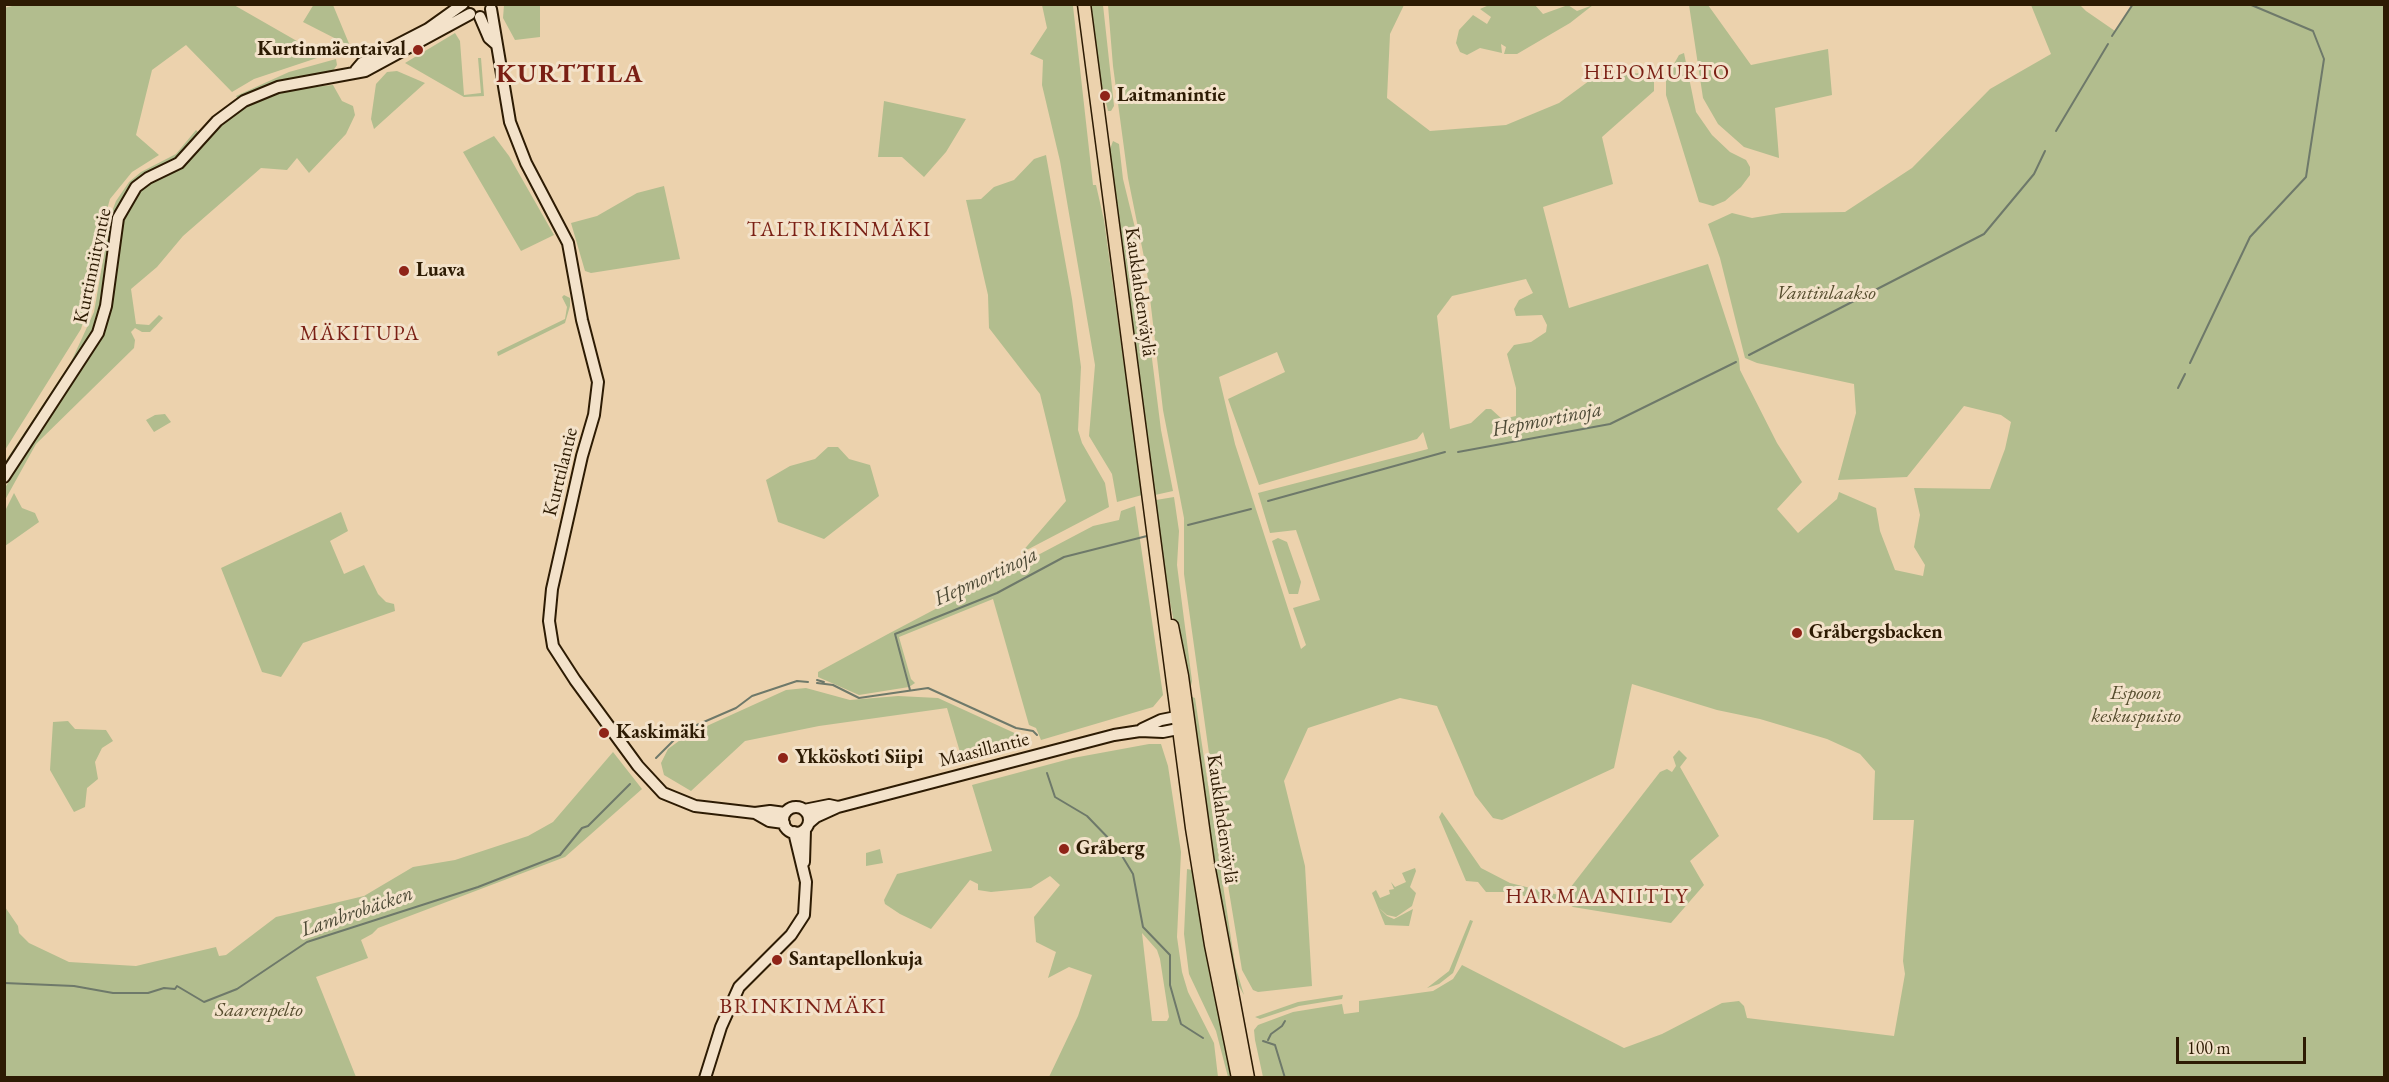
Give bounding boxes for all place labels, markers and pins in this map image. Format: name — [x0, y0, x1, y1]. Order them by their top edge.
place label: Kurtinmäentaival — [257, 38, 406, 62]
marker: Kurtinmäentaival — [411, 43, 425, 57]
place label: Laitmanintie — [1117, 84, 1226, 108]
marker: Laitmanintie — [1098, 89, 1112, 103]
place label: Luava — [416, 259, 465, 283]
marker: Luava — [397, 264, 411, 278]
place label: Gråbergsbacken — [1809, 621, 1943, 645]
marker: Gråbergsbacken — [1790, 626, 1804, 640]
place label: Kaskimäki — [616, 721, 706, 745]
marker: Kaskimäki — [597, 726, 611, 740]
place label: Ykköskoti Siipi — [795, 746, 923, 770]
marker: Ykköskoti Siipi — [776, 751, 790, 765]
place label: Gråberg — [1076, 837, 1145, 861]
marker: Gråberg — [1057, 842, 1071, 856]
place label: Santapellonkuja — [789, 948, 923, 972]
marker: Santapellonkuja — [770, 953, 784, 967]

